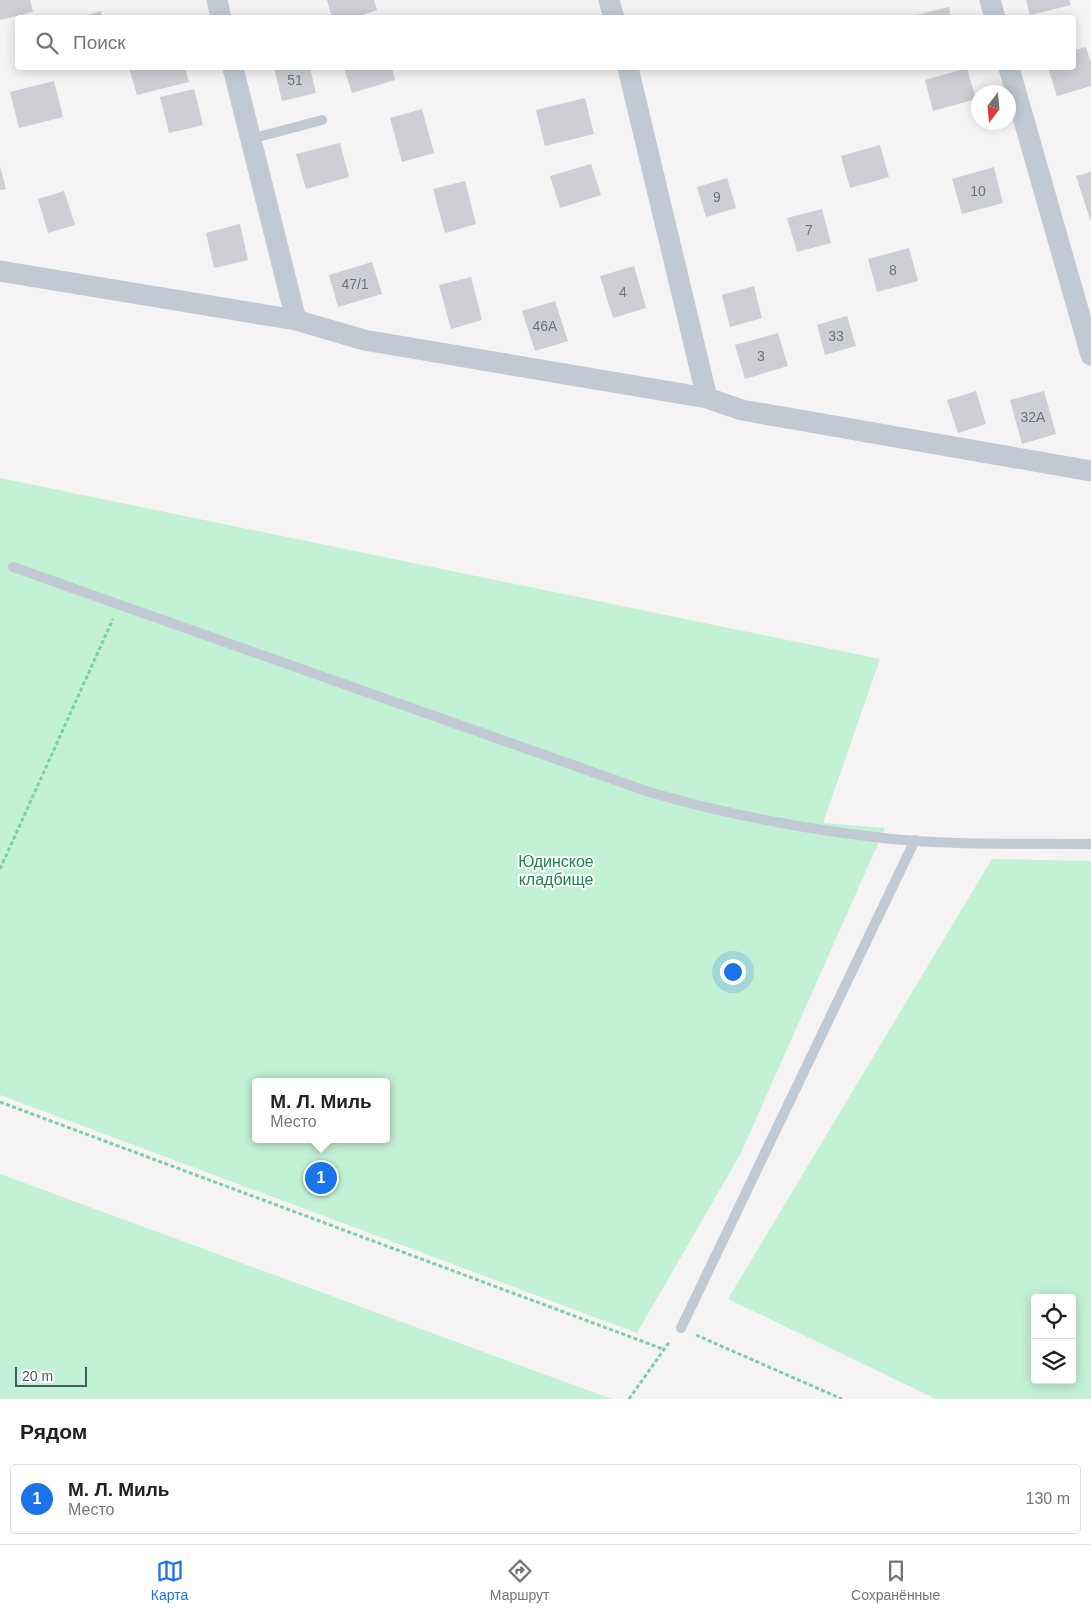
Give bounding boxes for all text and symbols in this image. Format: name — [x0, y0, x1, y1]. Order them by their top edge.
search box — [15, 15, 1076, 70]
icon: search — [33, 29, 61, 57]
text: Поиск — [73, 32, 126, 53]
house number: 51 — [287, 72, 303, 88]
north arrow — [971, 85, 1016, 130]
house number: 10 — [970, 183, 986, 199]
house number: 9 — [713, 189, 721, 205]
house number: 7 — [805, 222, 813, 238]
house number: 8 — [889, 262, 897, 278]
house number: 47/1 — [341, 276, 369, 292]
house number: 4 — [619, 284, 627, 300]
house number: 46А — [533, 318, 558, 334]
house number: 33 — [828, 328, 844, 344]
house number: 3 — [757, 348, 765, 364]
house number: 32А — [1021, 409, 1046, 425]
park label: Юдинское кладбище — [518, 853, 594, 888]
your location — [720, 959, 746, 985]
popup — [252, 1078, 390, 1143]
text: М. Л. Миль — [270, 1091, 372, 1112]
text: Место — [270, 1113, 317, 1130]
pin: 1 — [305, 1159, 337, 1197]
map controls — [1031, 1294, 1076, 1384]
button: locate — [1031, 1294, 1076, 1339]
button: layers — [1031, 1339, 1076, 1384]
scale bar — [15, 1364, 88, 1387]
text: 20 m — [22, 1368, 53, 1384]
text: Рядом — [20, 1420, 87, 1443]
text: М. Л. Миль — [68, 1479, 170, 1500]
text: 1 — [33, 1490, 41, 1507]
text: 130 m — [1026, 1490, 1070, 1507]
text: Место — [68, 1501, 114, 1518]
tab: Карта — [151, 1557, 188, 1603]
tab: Маршрут — [490, 1557, 549, 1603]
tab: Сохранённые — [851, 1557, 940, 1603]

